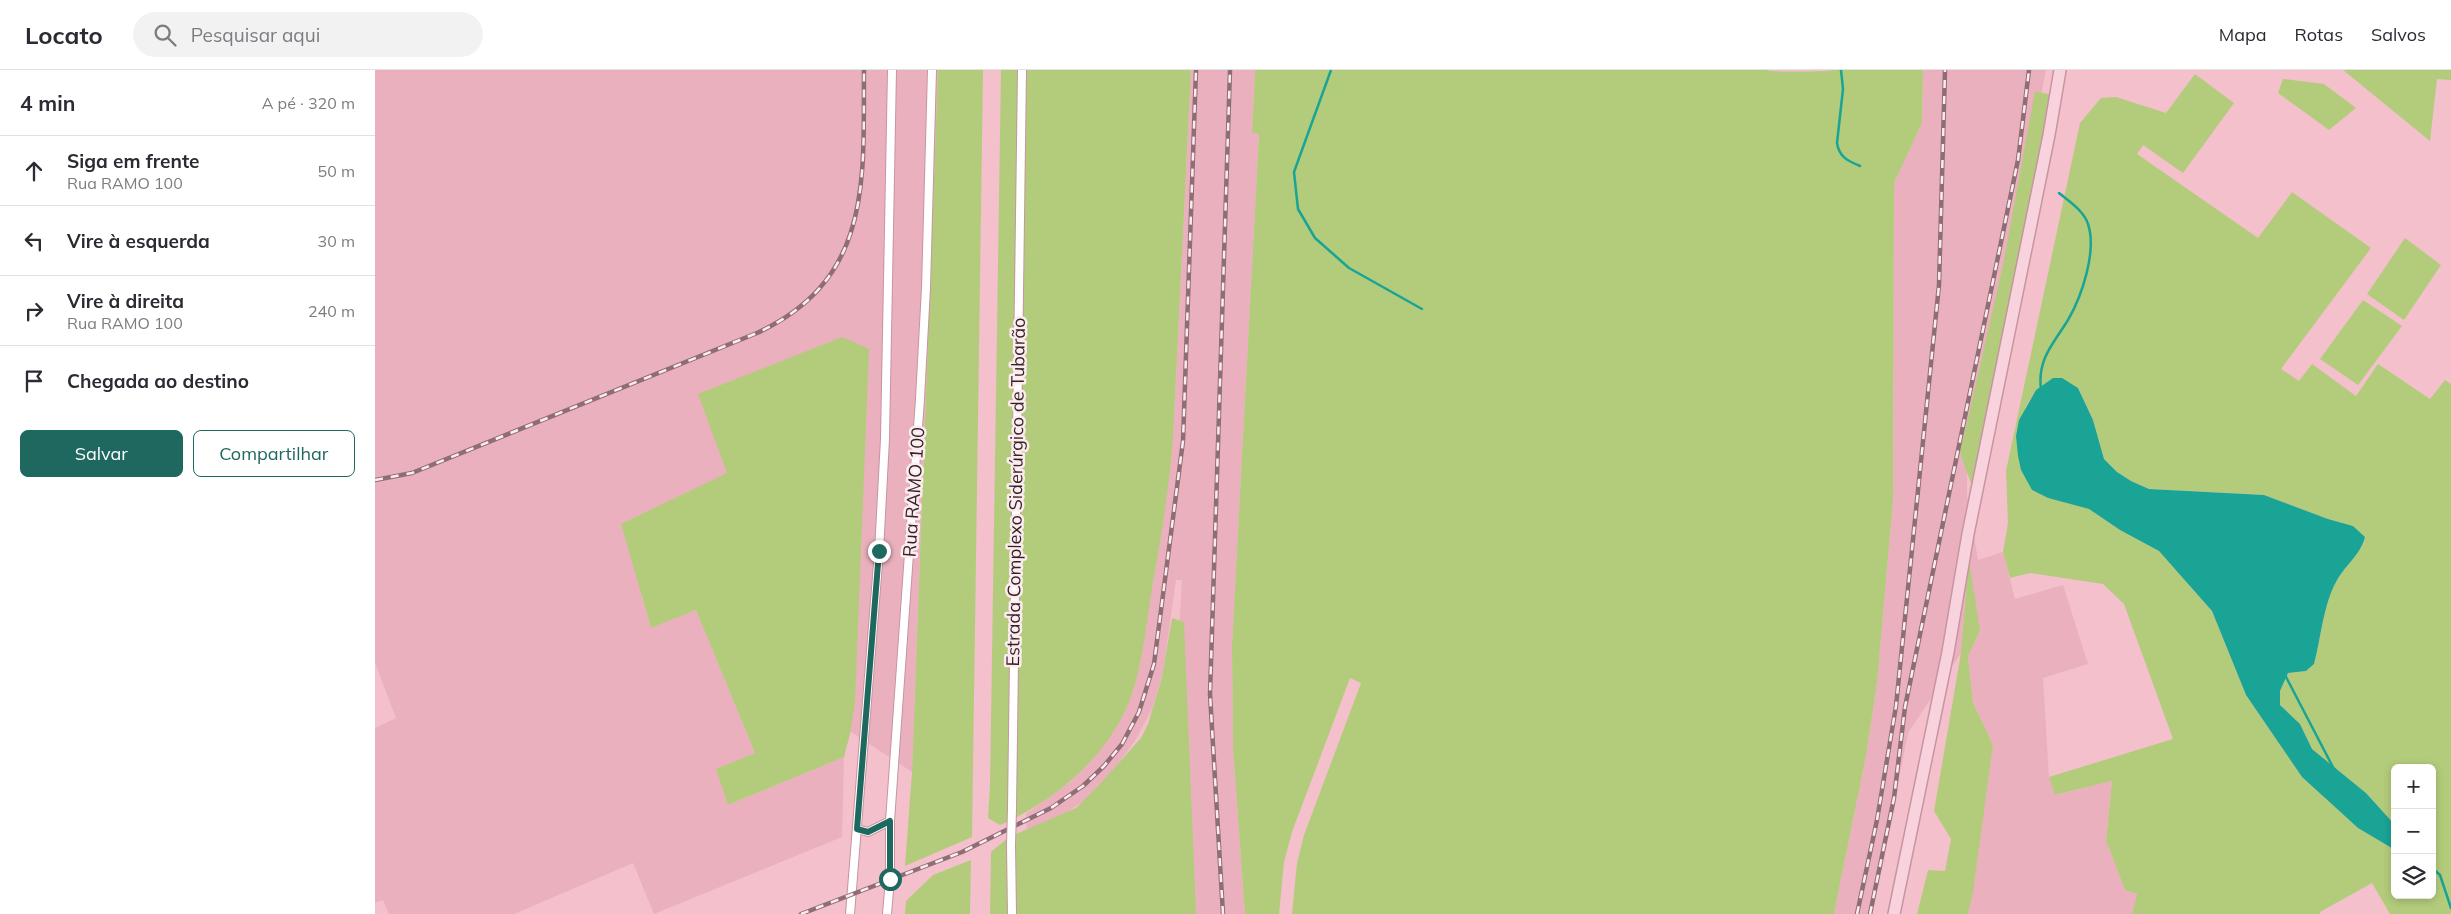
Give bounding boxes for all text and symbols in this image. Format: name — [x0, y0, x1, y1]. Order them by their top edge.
search box — [133, 12, 483, 57]
text: Locato — [25, 20, 103, 50]
icon: search — [151, 21, 179, 49]
text: Pesquisar aqui — [191, 23, 320, 47]
text: Mapa — [2219, 23, 2267, 46]
text: Rotas — [2295, 23, 2343, 46]
text: Salvos — [2371, 23, 2426, 46]
text: 4 min — [20, 90, 75, 116]
text: A pé · 320 m — [262, 93, 355, 113]
text: Siga em frente — [67, 149, 199, 173]
icon: ahead — [20, 157, 48, 185]
text: 50 m — [318, 161, 355, 181]
text: Rua RAMO 100 — [67, 173, 183, 193]
icon: left — [20, 227, 48, 255]
text: Vire à esquerda — [67, 229, 210, 253]
text: 30 m — [318, 231, 355, 251]
text: Vire à direita — [67, 289, 184, 313]
icon: right — [20, 297, 48, 325]
text: 240 m — [308, 301, 355, 321]
text: Rua RAMO 100 — [67, 313, 183, 333]
street label: Estrada Complexo Siderúrgico de Tubarão — [1001, 317, 1030, 667]
icon: arrive — [20, 367, 48, 395]
text: Chegada ao destino — [67, 369, 249, 393]
street label: Rua RAMO 100 — [897, 426, 930, 558]
button: Salvar — [20, 430, 183, 477]
button: Compartilhar — [193, 430, 355, 477]
route end — [868, 540, 891, 563]
map controls — [2391, 764, 2436, 899]
button: + — [2391, 764, 2436, 809]
button: − — [2391, 809, 2436, 854]
button: layers — [2391, 854, 2436, 899]
route start — [879, 868, 902, 891]

